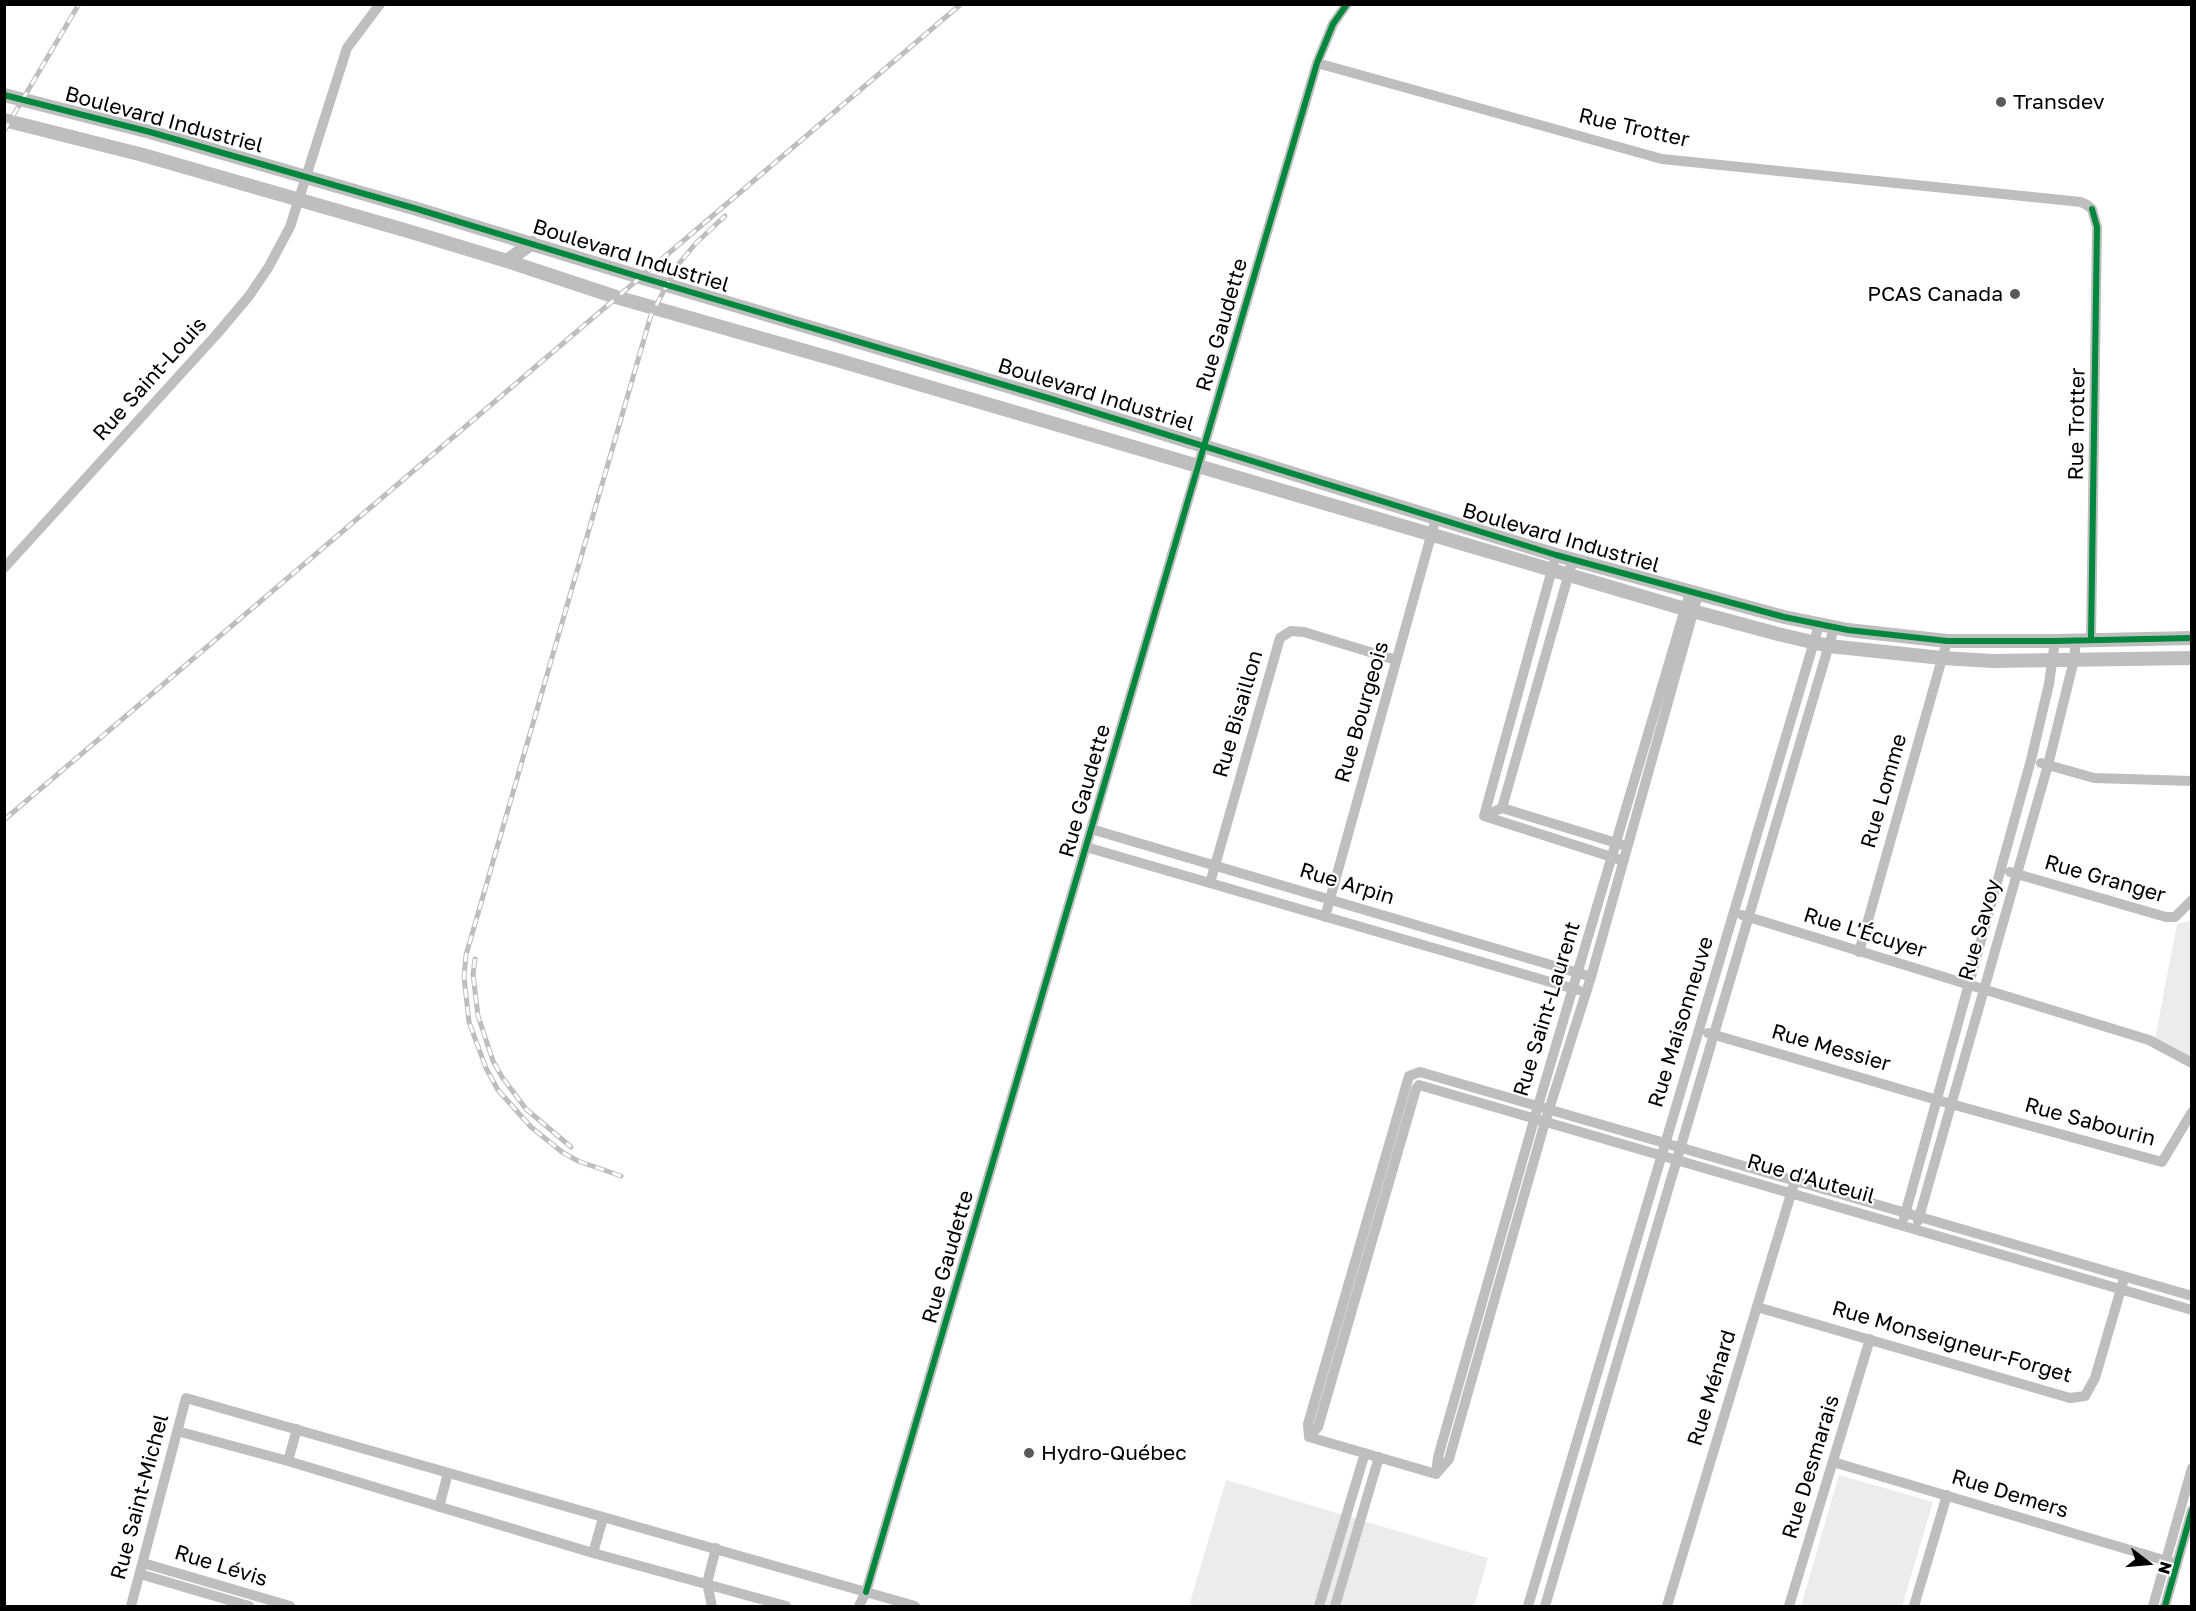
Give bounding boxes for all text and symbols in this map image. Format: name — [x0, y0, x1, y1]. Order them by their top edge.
street label: Boulevard Industriel — [62, 81, 266, 159]
place label: Transdev — [2013, 89, 2104, 115]
marker: Transdev — [1994, 95, 2008, 109]
street label: Rue Trotter — [1576, 103, 1692, 153]
street label: Boulevard Industriel — [530, 214, 732, 298]
street label: Rue Gaudette — [1191, 256, 1253, 394]
place label: PCAS Canada — [1867, 281, 2003, 307]
marker: PCAS Canada — [2008, 287, 2022, 301]
street label: Rue Saint-Louis — [88, 312, 212, 446]
street label: Boulevard Industriel — [995, 353, 1197, 437]
street label: Rue Trotter — [2063, 367, 2091, 481]
street label: Boulevard Industriel — [1459, 498, 1663, 578]
street label: Rue Bourgeois — [1330, 638, 1394, 786]
street label: Rue Bisaillon — [1208, 648, 1268, 780]
street label: Rue Gaudette — [1054, 722, 1116, 860]
street label: Rue Lomme — [1856, 731, 1912, 851]
street label: Rue Granger — [2042, 850, 2168, 908]
street label: Rue Arpin — [1297, 858, 1397, 910]
street label: Rue Savoy — [1954, 876, 2006, 984]
street label: Rue L'Écuyer — [1801, 902, 1929, 964]
street label: Rue Saint-Laurent — [1508, 918, 1586, 1100]
street label: Rue Maisonneuve — [1643, 933, 1719, 1111]
street label: Rue Messier — [1769, 1019, 1893, 1077]
street label: Rue Sabourin — [2022, 1092, 2158, 1152]
street label: Rue d'Auteuil — [1744, 1149, 1878, 1209]
street label: Rue Gaudette — [917, 1188, 979, 1326]
street label: Rue Monseigneur-Forget — [1829, 1296, 2075, 1388]
street label: Rue Ménard — [1682, 1327, 1742, 1449]
street label: Rue Desmarais — [1777, 1392, 1845, 1542]
street label: Rue Saint-Michel — [106, 1411, 174, 1583]
place label: Hydro-Québec — [1041, 1440, 1187, 1466]
marker: Hydro-Québec — [1022, 1446, 1036, 1460]
street label: Rue Demers — [1948, 1464, 2072, 1524]
north arrow — [2118, 1533, 2178, 1593]
street label: Rue Lévis — [171, 1540, 271, 1592]
text: N — [2154, 1559, 2177, 1577]

